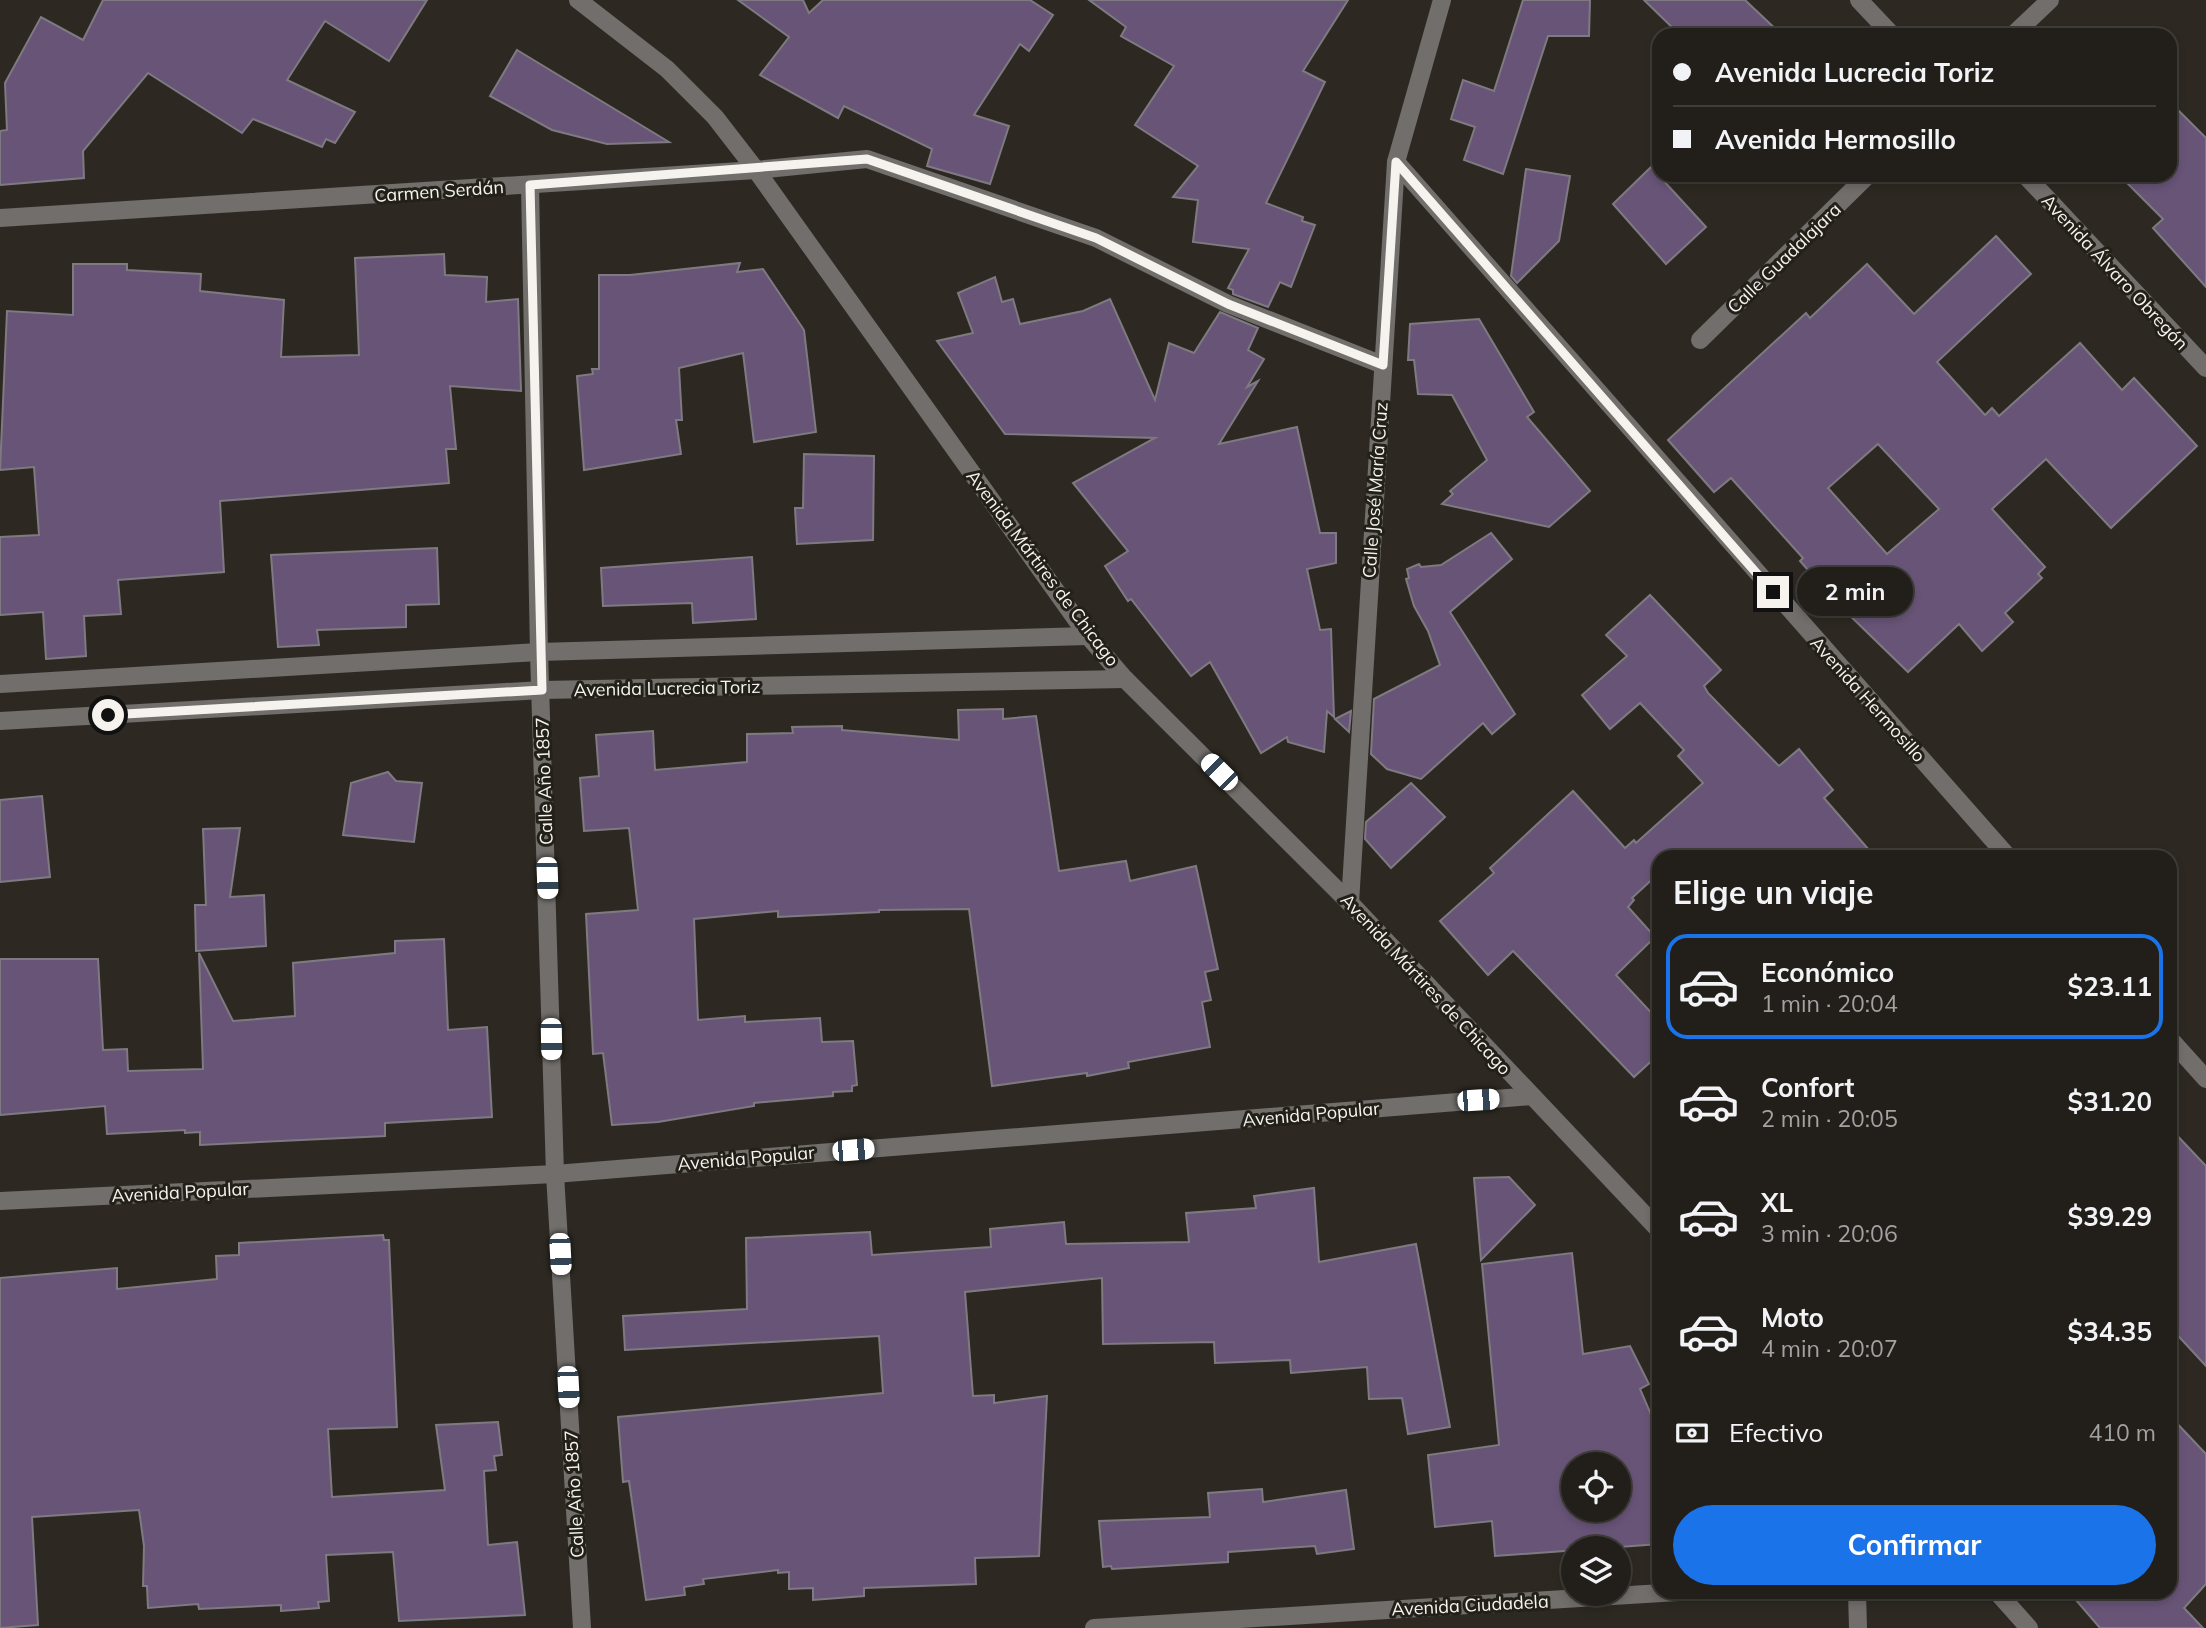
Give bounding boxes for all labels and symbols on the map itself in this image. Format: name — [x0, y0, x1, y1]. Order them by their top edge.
street label: Carmen Serdán — [373, 175, 505, 207]
street label: Avenida Álvaro Obregón — [2037, 189, 2193, 355]
street label: Calle Guadalajara — [1722, 198, 1846, 318]
street label: Calle José María Cruz — [1357, 401, 1393, 579]
street label: Avenida Mártires de Chicago — [962, 465, 1124, 671]
callout: 2 min — [1798, 568, 1913, 616]
route end — [1757, 576, 1789, 608]
street label: Avenida Hermosillo — [1805, 631, 1931, 767]
street label: Avenida Lucrecia Toriz — [573, 675, 761, 701]
route start — [92, 699, 124, 731]
street label: Calle Año 1857 — [530, 717, 558, 845]
car — [1197, 750, 1242, 794]
car — [536, 857, 559, 899]
street label: Avenida Mártires de Chicago — [1336, 888, 1516, 1080]
car — [541, 1018, 562, 1060]
car — [1457, 1088, 1500, 1112]
street label: Avenida Popular — [1242, 1097, 1381, 1131]
car — [832, 1138, 875, 1162]
street label: Avenida Popular — [677, 1141, 816, 1175]
street label: Avenida Popular — [111, 1177, 250, 1207]
car — [549, 1232, 572, 1276]
car — [557, 1365, 580, 1409]
street label: Calle Año 1857 — [559, 1430, 589, 1558]
street label: Avenida Ciudadela — [1391, 1589, 1549, 1621]

